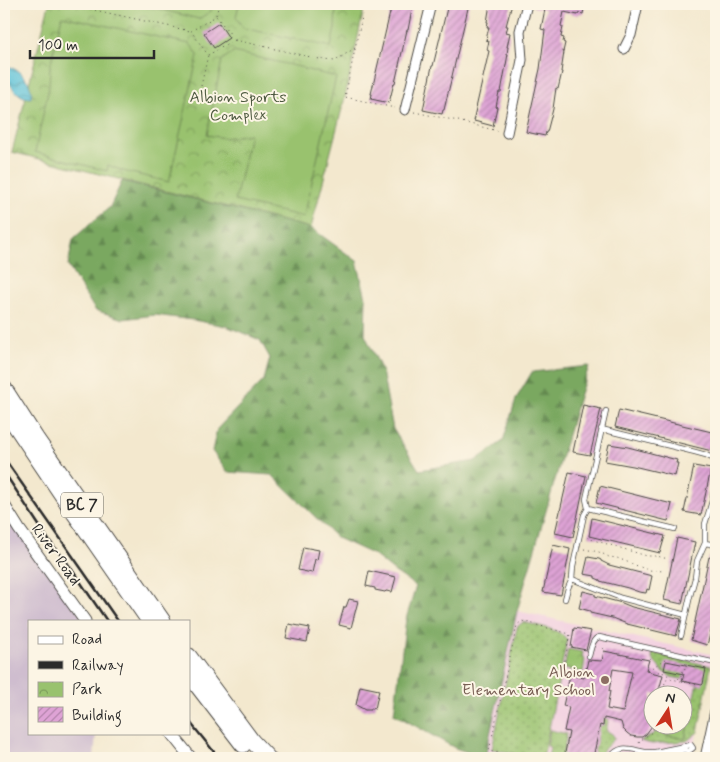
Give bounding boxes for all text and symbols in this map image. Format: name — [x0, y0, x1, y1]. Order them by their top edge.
scale bar — [30, 28, 154, 60]
text: 100 m — [38, 36, 78, 56]
park label: Albion Sports Complex — [189, 87, 287, 126]
road number: BC 7 — [61, 492, 103, 518]
street label: River Road — [26, 520, 85, 590]
legend — [28, 620, 190, 734]
text: Road — [72, 630, 102, 650]
text: Railway — [72, 656, 124, 676]
place label: Albion Elementary School — [462, 662, 595, 701]
marker: Albion Elementary School — [599, 674, 611, 686]
text: Park — [72, 680, 102, 700]
north arrow — [642, 684, 692, 734]
text: N — [664, 688, 677, 708]
text: Building — [72, 706, 122, 727]

